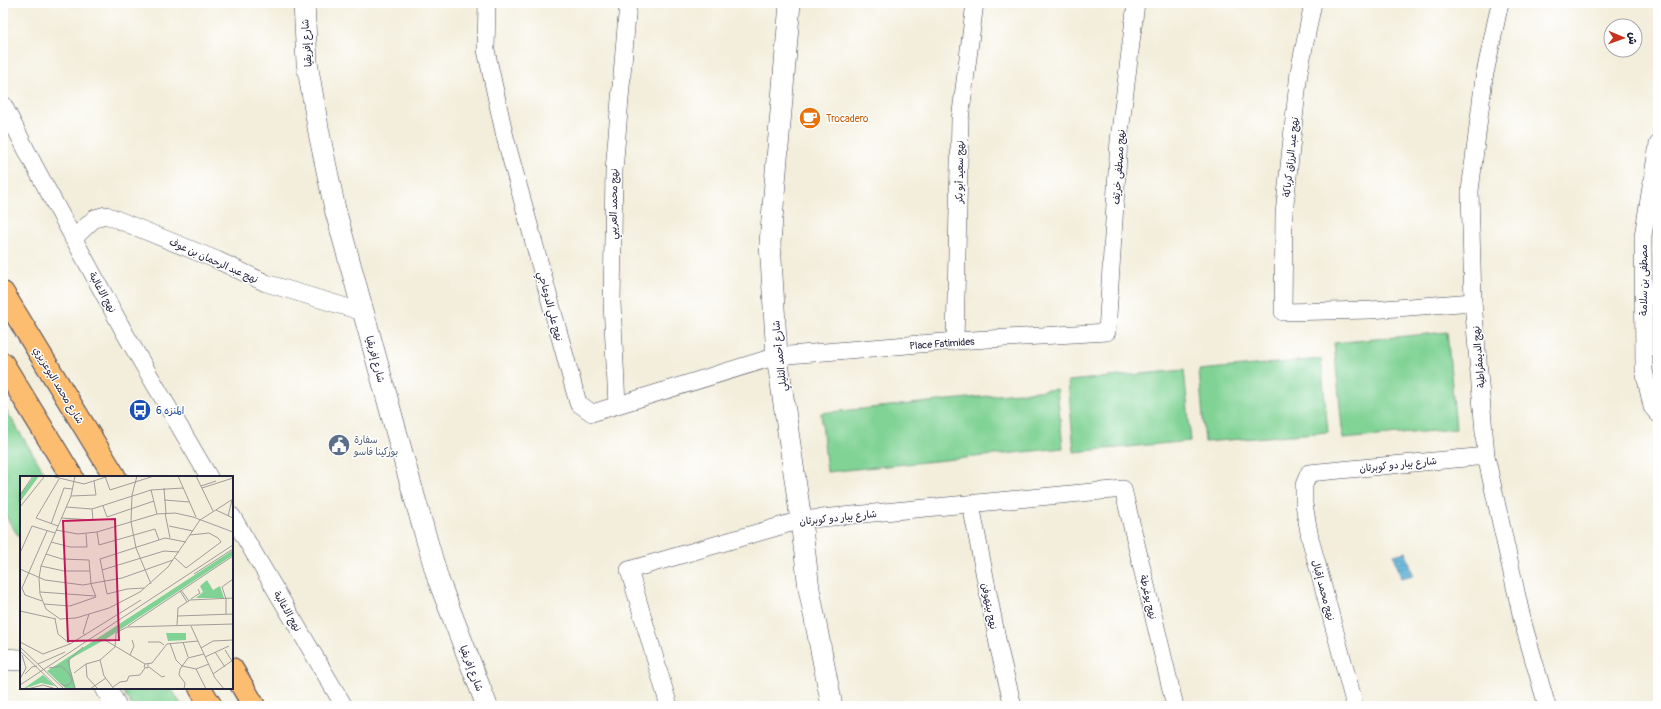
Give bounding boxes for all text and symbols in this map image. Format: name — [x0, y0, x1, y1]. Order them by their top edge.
street label: شارع إفريقيا — [299, 18, 316, 67]
north arrow — [1603, 18, 1643, 58]
text: ش — [1626, 32, 1639, 45]
cafe icon: Trocadero — [797, 105, 823, 131]
place label: Trocadero — [826, 113, 869, 125]
street label: نهج عبد الرزاق كرباكة — [1281, 116, 1302, 198]
street label: نهج مصطفى خريّف — [1110, 129, 1129, 205]
street label: نهج سعيد أبو بكر — [953, 140, 968, 205]
street label: نهج محمد العريبي — [607, 168, 624, 240]
street label: نهج عبد الرحمان بن عوف — [167, 236, 260, 287]
street label: مصطفى بن سلامة — [1638, 244, 1651, 316]
street label: نهج الاغالبة — [85, 270, 118, 316]
street label: نهج علي الدوعاجي — [532, 270, 565, 343]
street label: شارع أحمد التليلي — [770, 319, 793, 392]
street label: نهج الديمقراطية — [1470, 325, 1489, 388]
street label: شارع إفريقيا — [362, 334, 387, 385]
street label: Place Fatimides — [909, 336, 975, 352]
street label: شارع محمد البوعزيزي — [29, 345, 86, 428]
bus stop icon: المنزه 6 — [127, 397, 153, 423]
place label: المنزه 6 — [156, 405, 184, 417]
public building icon: سفارة بوركينا فاسو — [326, 432, 352, 458]
place label: سفارة بوركينا فاسو — [353, 434, 398, 458]
street label: شارع بيار دو كوبرتان — [1359, 455, 1438, 476]
inset map — [20, 476, 233, 689]
street label: شارع بيار دو كوبرتان — [799, 508, 878, 529]
street label: نهج محمد إقبال — [1308, 559, 1337, 622]
street label: نهج يوغرطة — [1136, 574, 1159, 621]
street label: نهج بيتهوفن — [978, 582, 999, 631]
street label: نهج الاغالبة — [270, 589, 304, 634]
street label: شارع إفريقيا — [456, 644, 485, 694]

